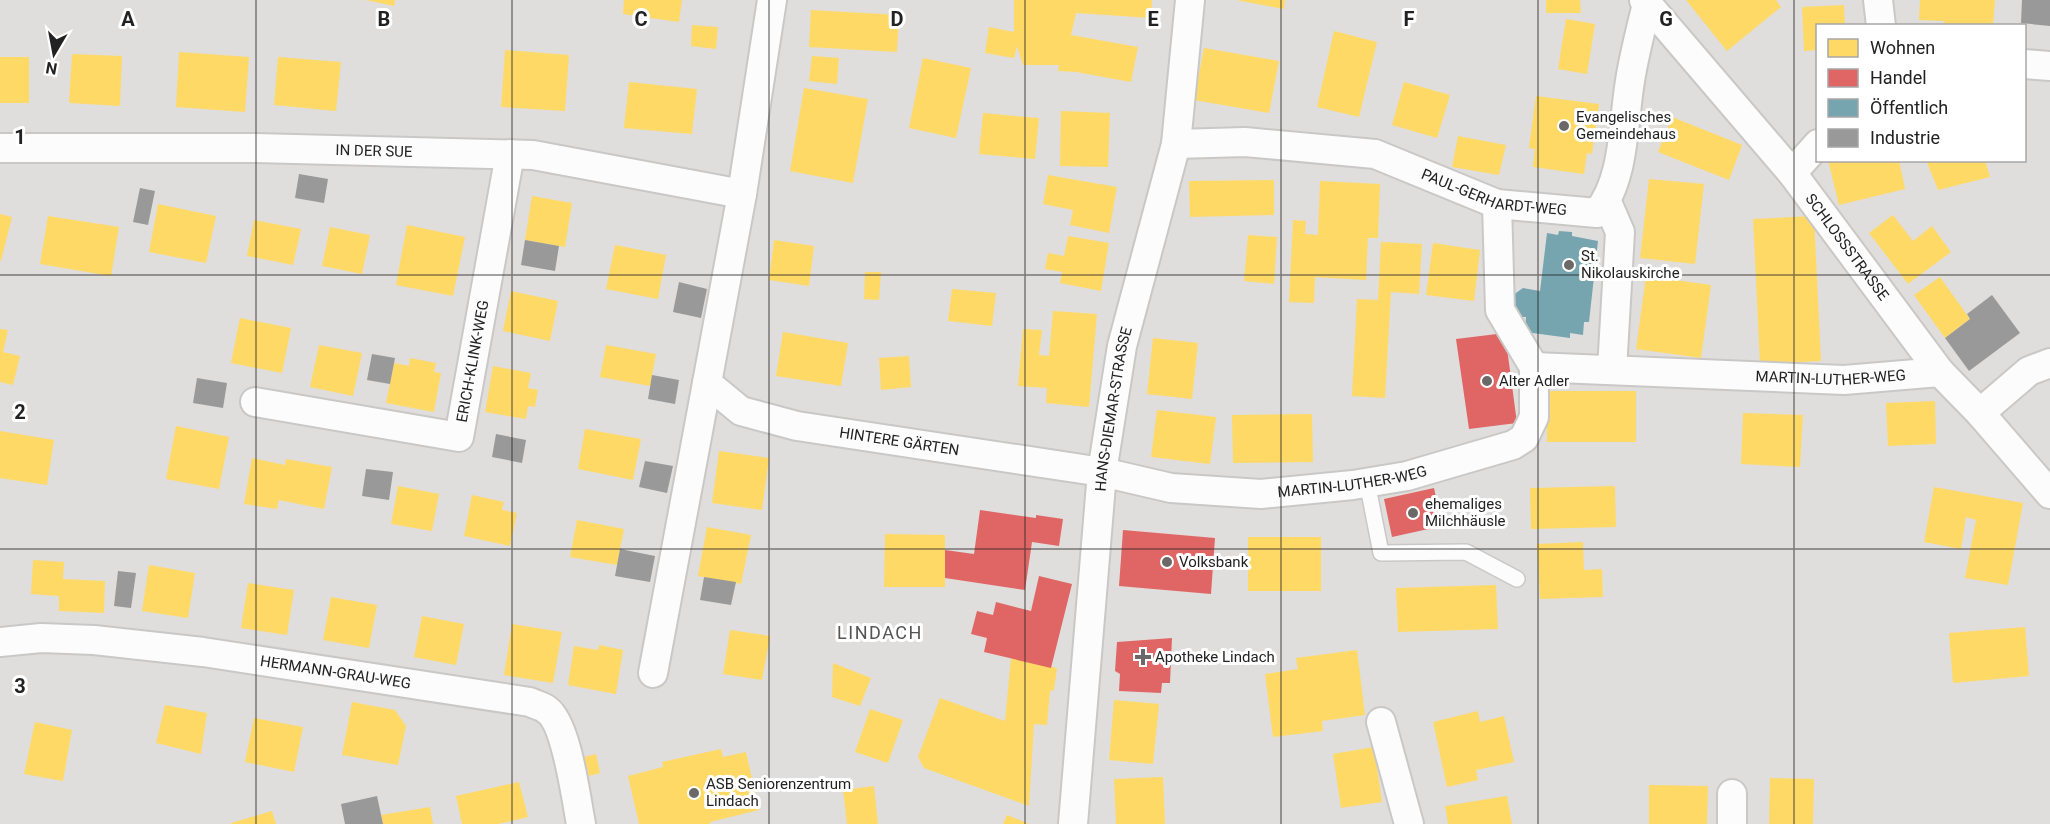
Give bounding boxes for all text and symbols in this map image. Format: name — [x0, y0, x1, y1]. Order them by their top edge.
text: A — [121, 7, 135, 31]
text: B — [378, 7, 390, 31]
text: C — [634, 7, 648, 31]
text: D — [891, 7, 904, 31]
text: E — [1147, 7, 1159, 31]
text: F — [1404, 7, 1415, 31]
text: G — [1659, 7, 1673, 31]
north arrow — [24, 24, 84, 84]
legend — [1816, 24, 2026, 162]
text: Wohnen — [1870, 37, 1935, 58]
text: N — [44, 58, 59, 79]
text: Handel — [1870, 67, 1927, 88]
text: Öffentlich — [1870, 97, 1948, 118]
place label: Evangelisches Gemeindehaus — [1576, 108, 1676, 143]
marker: Evangelisches Gemeindehaus — [1557, 119, 1571, 133]
text: 1 — [14, 125, 26, 149]
text: Industrie — [1870, 127, 1940, 148]
street label: IN DER SUE — [335, 141, 413, 161]
street label: PAUL-GERHARDT-WEG — [1419, 165, 1568, 219]
street label: SCHLOSSSTRASSE — [1802, 190, 1893, 304]
place label: St. Nikolauskirche — [1581, 247, 1680, 282]
marker: St. Nikolauskirche — [1562, 258, 1576, 272]
street label: ERICH-KLINK-WEG — [453, 299, 493, 424]
street label: HANS-DIEMAR-STRASSE — [1091, 324, 1136, 492]
street label: MARTIN-LUTHER-WEG — [1755, 366, 1907, 389]
place label: Alter Adler — [1499, 372, 1569, 390]
marker: Alter Adler — [1480, 374, 1494, 388]
text: 2 — [14, 400, 26, 424]
street label: HINTERE GÄRTEN — [838, 423, 961, 459]
street label: MARTIN-LUTHER-WEG — [1277, 462, 1429, 501]
place label: ehemaliges Milchhäusle — [1425, 495, 1506, 530]
marker: ehemaliges Milchhäusle — [1406, 506, 1420, 520]
place label: Volksbank — [1179, 553, 1249, 571]
marker: Volksbank — [1160, 555, 1174, 569]
district label: LINDACH — [837, 622, 923, 643]
place label: Apotheke Lindach — [1155, 648, 1275, 666]
marker: Apotheke Lindach — [1136, 650, 1150, 664]
street label: HERMANN-GRAU-WEG — [259, 652, 412, 693]
text: 3 — [14, 674, 26, 698]
place label: ASB Seniorenzentrum Lindach — [706, 775, 851, 810]
marker: ASB Seniorenzentrum Lindach — [687, 786, 701, 800]

